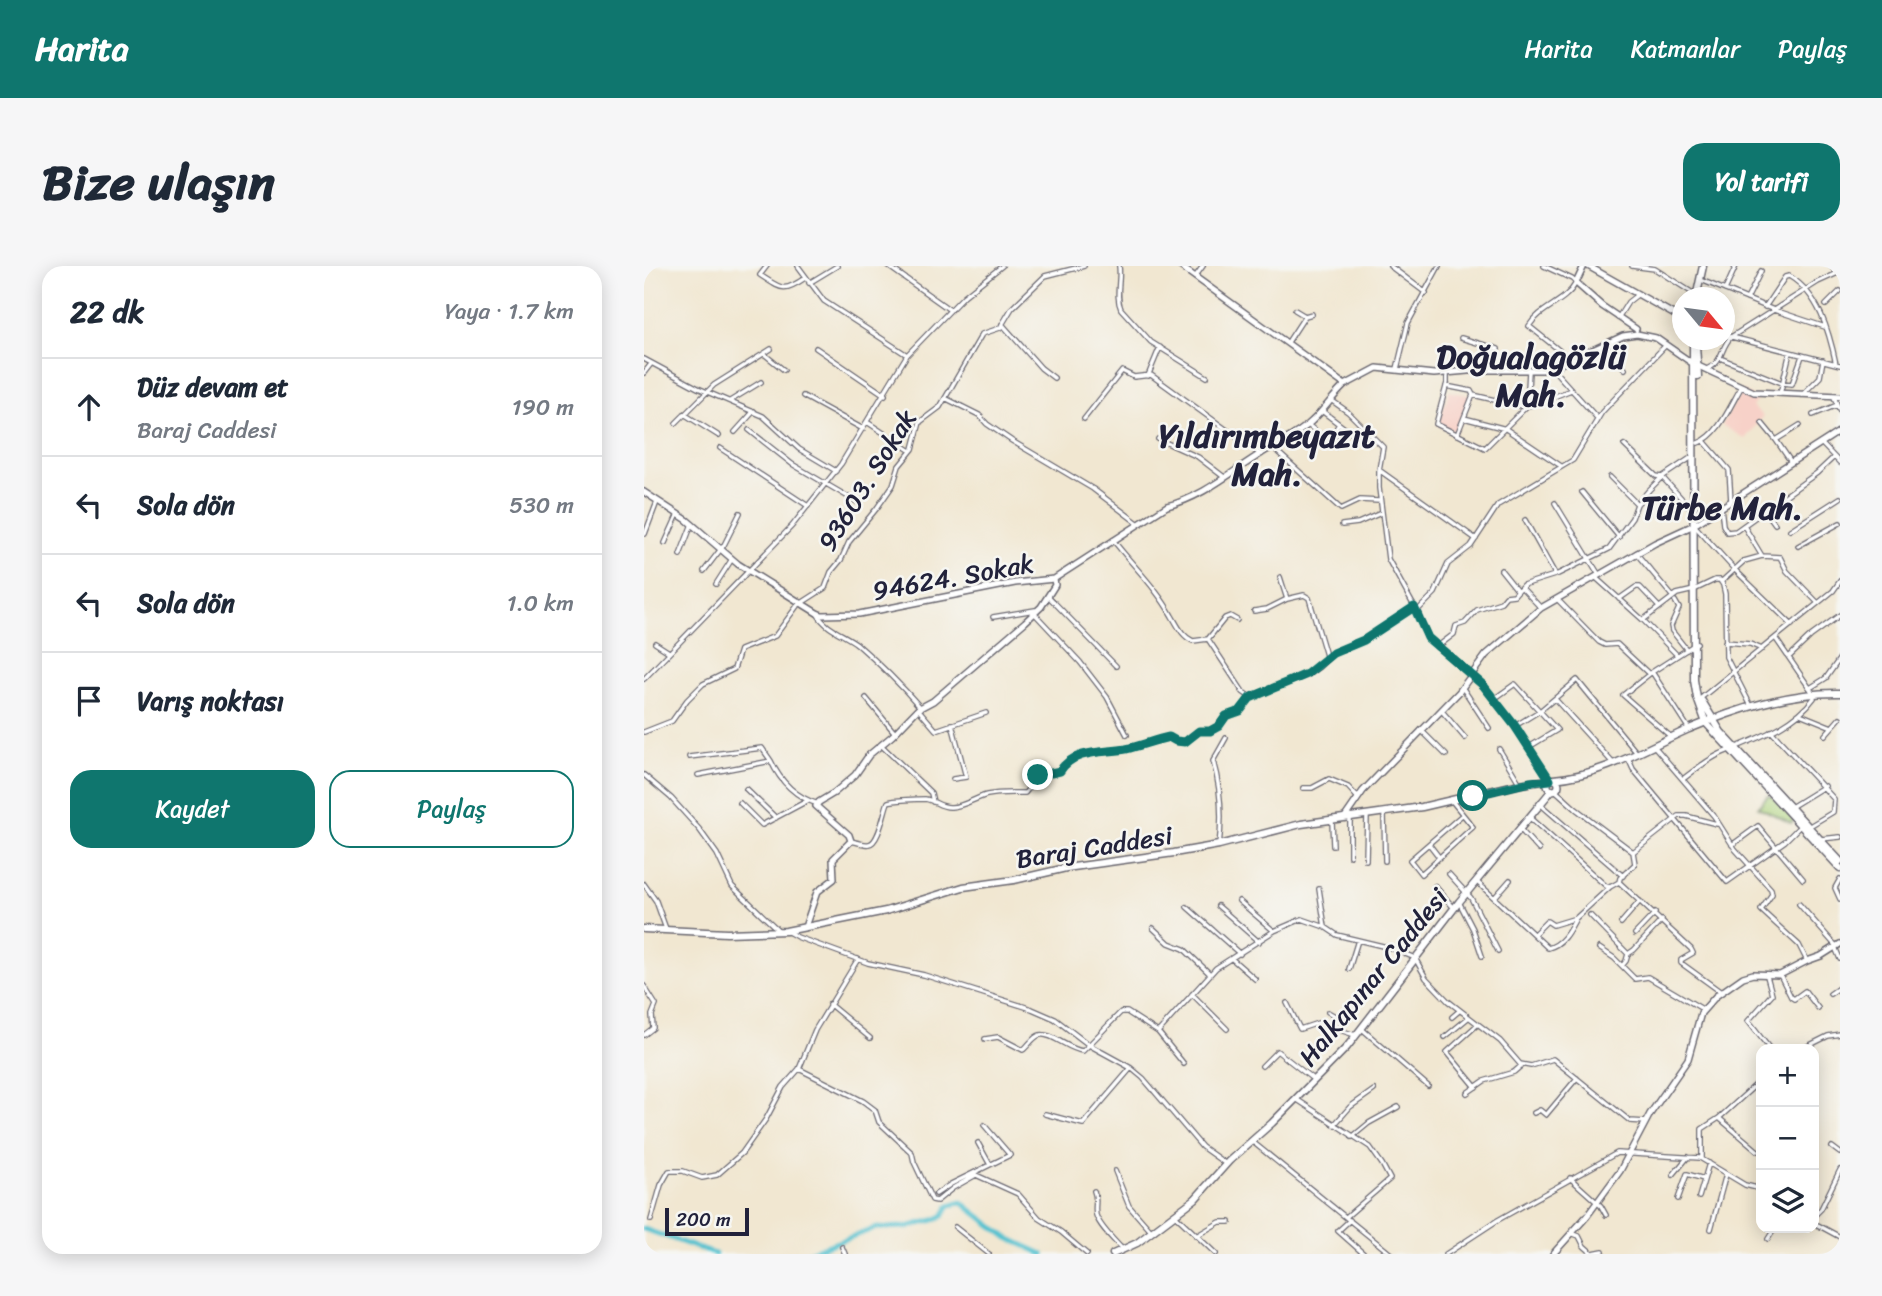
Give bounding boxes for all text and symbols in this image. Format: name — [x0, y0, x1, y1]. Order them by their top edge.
text: Harita — [35, 20, 129, 78]
text: Harita — [1525, 28, 1593, 70]
text: Katmanlar — [1631, 28, 1740, 70]
text: Paylaş — [1778, 28, 1847, 70]
text: Bize ulaşın — [42, 139, 275, 226]
button: Yol tarifi — [1683, 143, 1840, 221]
text: 22 dk — [70, 285, 144, 339]
north arrow — [1672, 287, 1735, 350]
text: Yaya · 1.7 km — [445, 291, 574, 332]
district label: Doğualagözlü Mah. — [1436, 328, 1627, 424]
text: Düz devam et — [137, 364, 288, 410]
text: 190 m — [512, 387, 574, 428]
icon: ahead — [70, 388, 108, 426]
street label: 93603. Sokak — [805, 400, 929, 560]
district label: Yıldırımbeyazıt Mah. — [1159, 407, 1376, 503]
text: Baraj Caddesi — [137, 410, 276, 451]
district label: Türbe Mah. — [1641, 479, 1803, 537]
text: Sola dön — [137, 482, 235, 528]
text: 530 m — [509, 485, 574, 526]
icon: left — [70, 486, 108, 524]
street label: 94624. Sokak — [869, 540, 1037, 614]
text: Sola dön — [137, 580, 235, 626]
text: 1.0 km — [507, 583, 574, 624]
icon: left — [70, 584, 108, 622]
text: Varış noktası — [137, 678, 284, 724]
icon: arrive — [70, 682, 108, 720]
route end — [1022, 759, 1053, 790]
button: Kaydet — [70, 770, 315, 848]
button: Paylaş — [329, 770, 574, 848]
route start — [1457, 780, 1488, 811]
street label: Baraj Caddesi — [1013, 812, 1176, 882]
street label: Halkapınar Caddesi — [1286, 877, 1460, 1077]
map controls — [1756, 1044, 1819, 1233]
button: + — [1756, 1044, 1819, 1107]
button: − — [1756, 1107, 1819, 1170]
button: layers — [1756, 1170, 1819, 1233]
text: 200 m — [676, 1203, 731, 1236]
scale bar — [665, 1205, 749, 1237]

